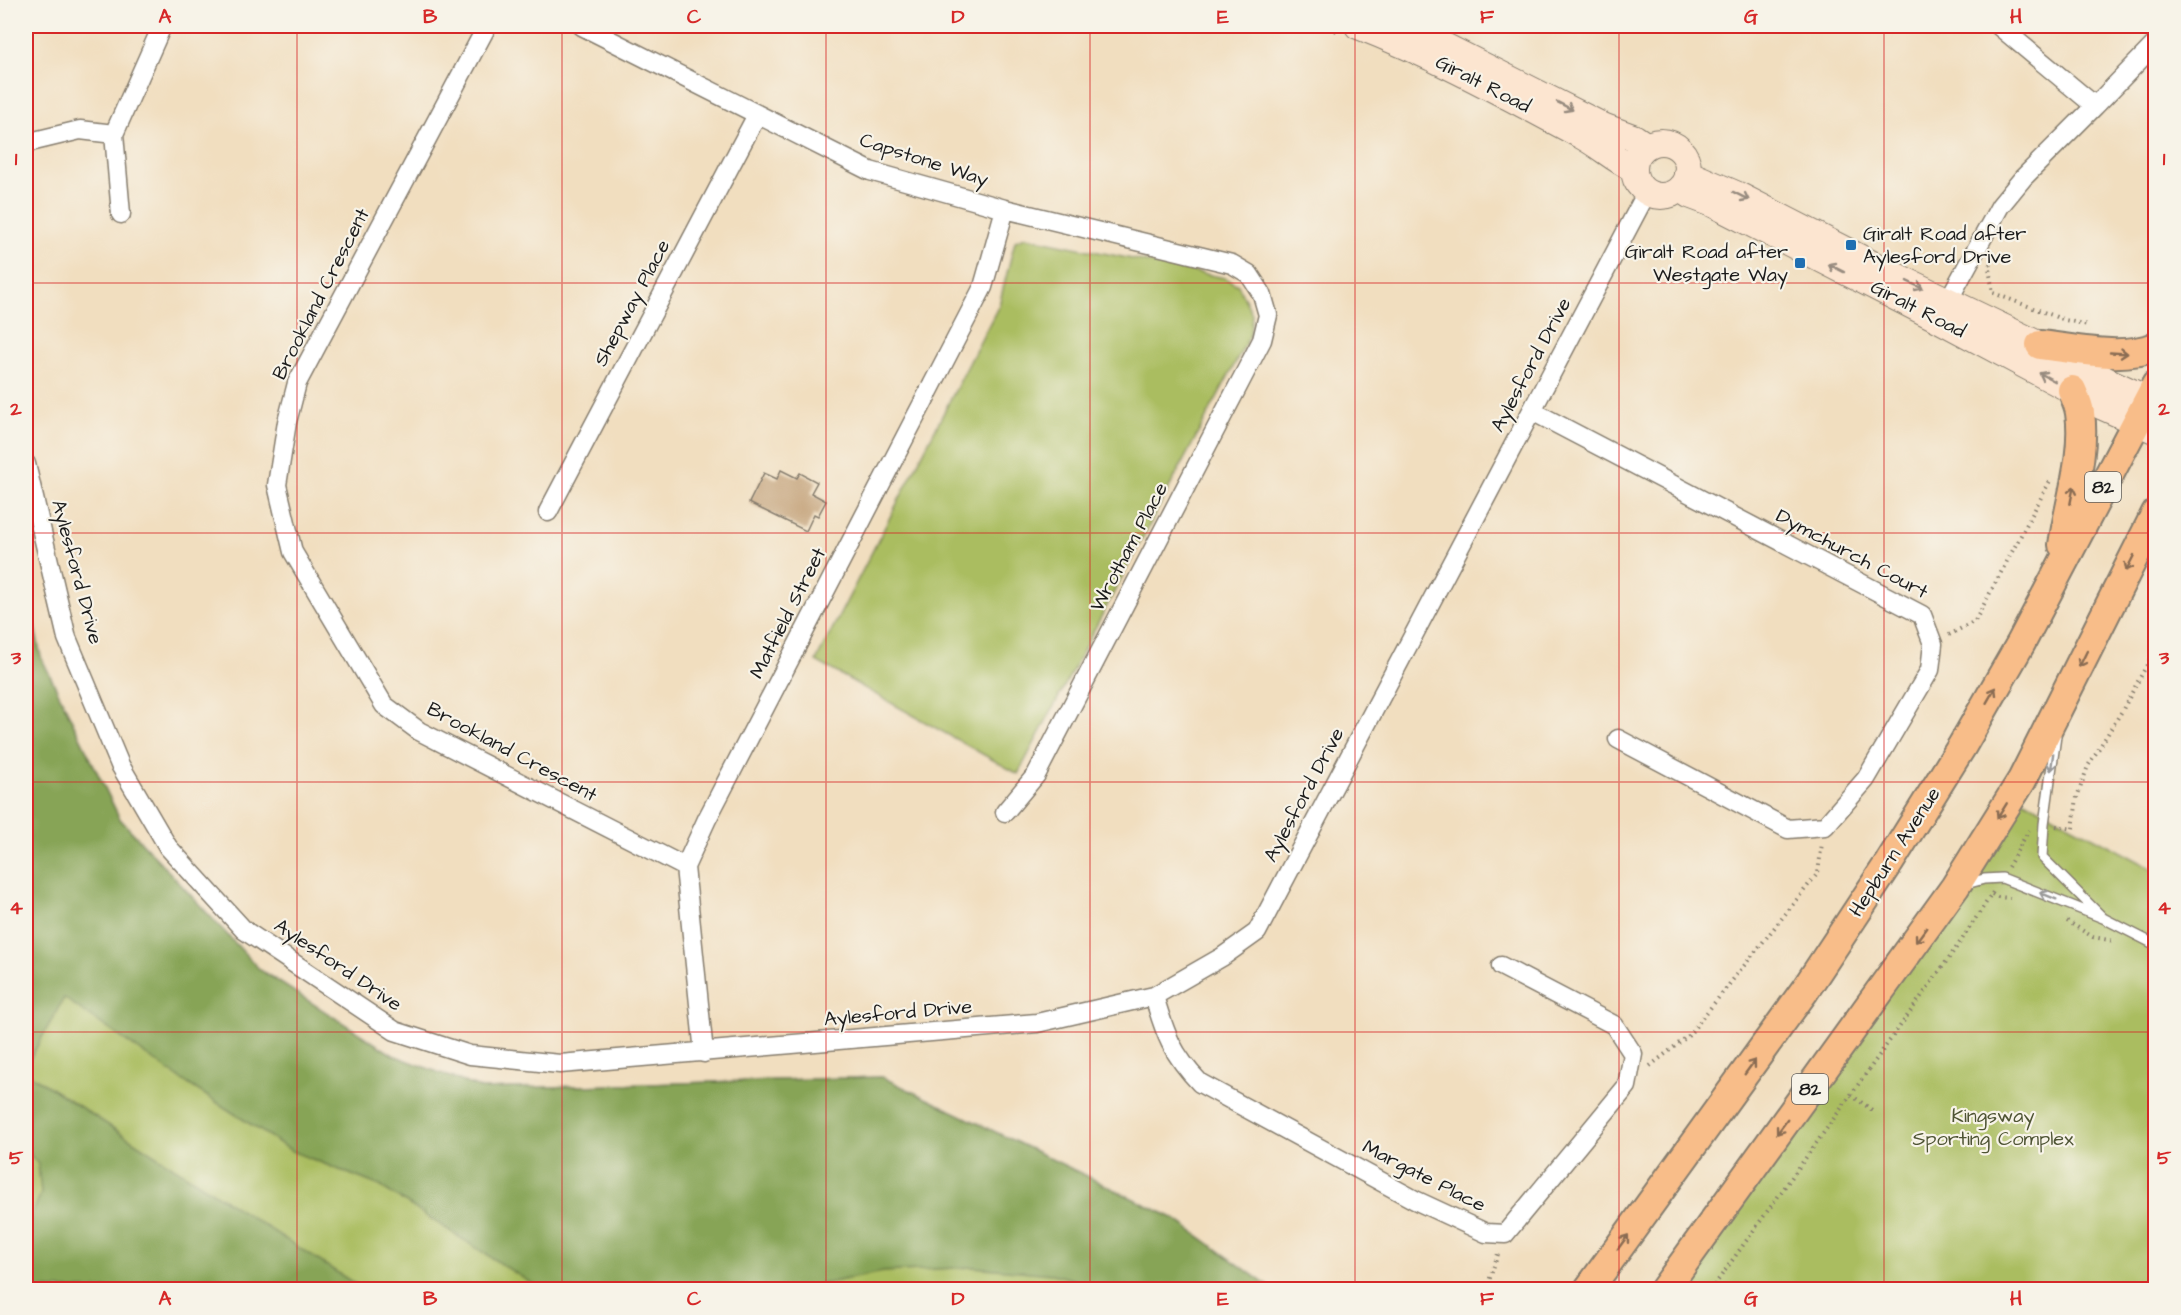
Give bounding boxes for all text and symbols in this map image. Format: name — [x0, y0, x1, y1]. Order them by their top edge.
text: A — [159, 3, 172, 31]
text: B — [423, 3, 438, 31]
text: C — [687, 3, 702, 31]
text: D — [952, 3, 965, 31]
text: E — [1217, 3, 1229, 31]
text: F — [1480, 3, 1495, 31]
text: G — [1744, 3, 1758, 31]
text: H — [2010, 3, 2022, 31]
street label: Giralt Road — [1431, 48, 1535, 120]
one-way arrow — [1556, 100, 1573, 112]
street label: Capstone Way — [856, 126, 992, 195]
text: 1 — [15, 145, 18, 173]
text: 1 — [2163, 145, 2166, 173]
one-way arrow — [1731, 191, 1749, 202]
street label: Brookland Crescent — [266, 203, 376, 385]
place label: Giralt Road after Aylesford Drive — [1863, 220, 2026, 272]
street label: Shepway Place — [587, 235, 678, 372]
place label: Giralt Road after Westgate Way — [1625, 238, 1788, 290]
marker: Giralt Road after Aylesford Drive — [1844, 238, 1858, 252]
marker: Giralt Road after Westgate Way — [1793, 256, 1807, 270]
one-way arrow — [1828, 262, 1846, 274]
street label: Giralt Road — [1866, 273, 1970, 345]
one-way arrow — [1905, 279, 1923, 291]
street label: Aylesford Drive — [1484, 293, 1579, 438]
one-way arrow — [2109, 347, 2128, 358]
one-way arrow — [2039, 371, 2056, 383]
text: 2 — [9, 395, 22, 423]
text: 2 — [2157, 395, 2170, 423]
road number: 82 — [2085, 472, 2121, 502]
street label: Wrotham Place — [1083, 477, 1175, 616]
one-way arrow — [2067, 486, 2078, 506]
street label: Aylesford Drive — [43, 497, 110, 648]
street label: Dymchurch Court — [1771, 502, 1933, 607]
street label: Matfield Street — [743, 543, 833, 683]
one-way arrow — [2124, 554, 2136, 572]
text: 3 — [10, 644, 22, 672]
text: 3 — [2158, 644, 2170, 672]
one-way arrow — [2076, 649, 2088, 667]
one-way arrow — [1985, 687, 1997, 704]
street label: Brookland Crescent — [422, 695, 602, 809]
street label: Aylesford Drive — [1257, 723, 1352, 868]
one-way arrow — [2047, 752, 2058, 771]
street label: Hepburn Avenue — [1843, 782, 1948, 922]
one-way arrow — [1996, 802, 2008, 819]
one-way arrow — [2040, 890, 2058, 901]
text: 4 — [9, 894, 23, 922]
text: 4 — [2157, 894, 2171, 922]
street label: Aylesford Drive — [268, 912, 408, 1019]
one-way arrow — [1915, 926, 1927, 942]
street label: Aylesford Drive — [823, 993, 973, 1034]
one-way arrow — [1744, 1060, 1756, 1076]
road number: 82 — [1792, 1074, 1828, 1104]
park label: Kingsway Sporting Complex — [1912, 1102, 2074, 1154]
one-way arrow — [1776, 1118, 1788, 1134]
street label: Margate Place — [1357, 1133, 1491, 1220]
text: 5 — [9, 1144, 24, 1172]
text: 5 — [2157, 1144, 2172, 1172]
one-way arrow — [1617, 1235, 1629, 1251]
text: A — [159, 1285, 172, 1313]
text: B — [423, 1285, 438, 1313]
text: C — [687, 1285, 702, 1313]
text: D — [952, 1285, 965, 1313]
text: E — [1217, 1285, 1229, 1313]
text: F — [1480, 1285, 1495, 1313]
text: G — [1744, 1285, 1758, 1313]
text: H — [2010, 1285, 2022, 1313]

